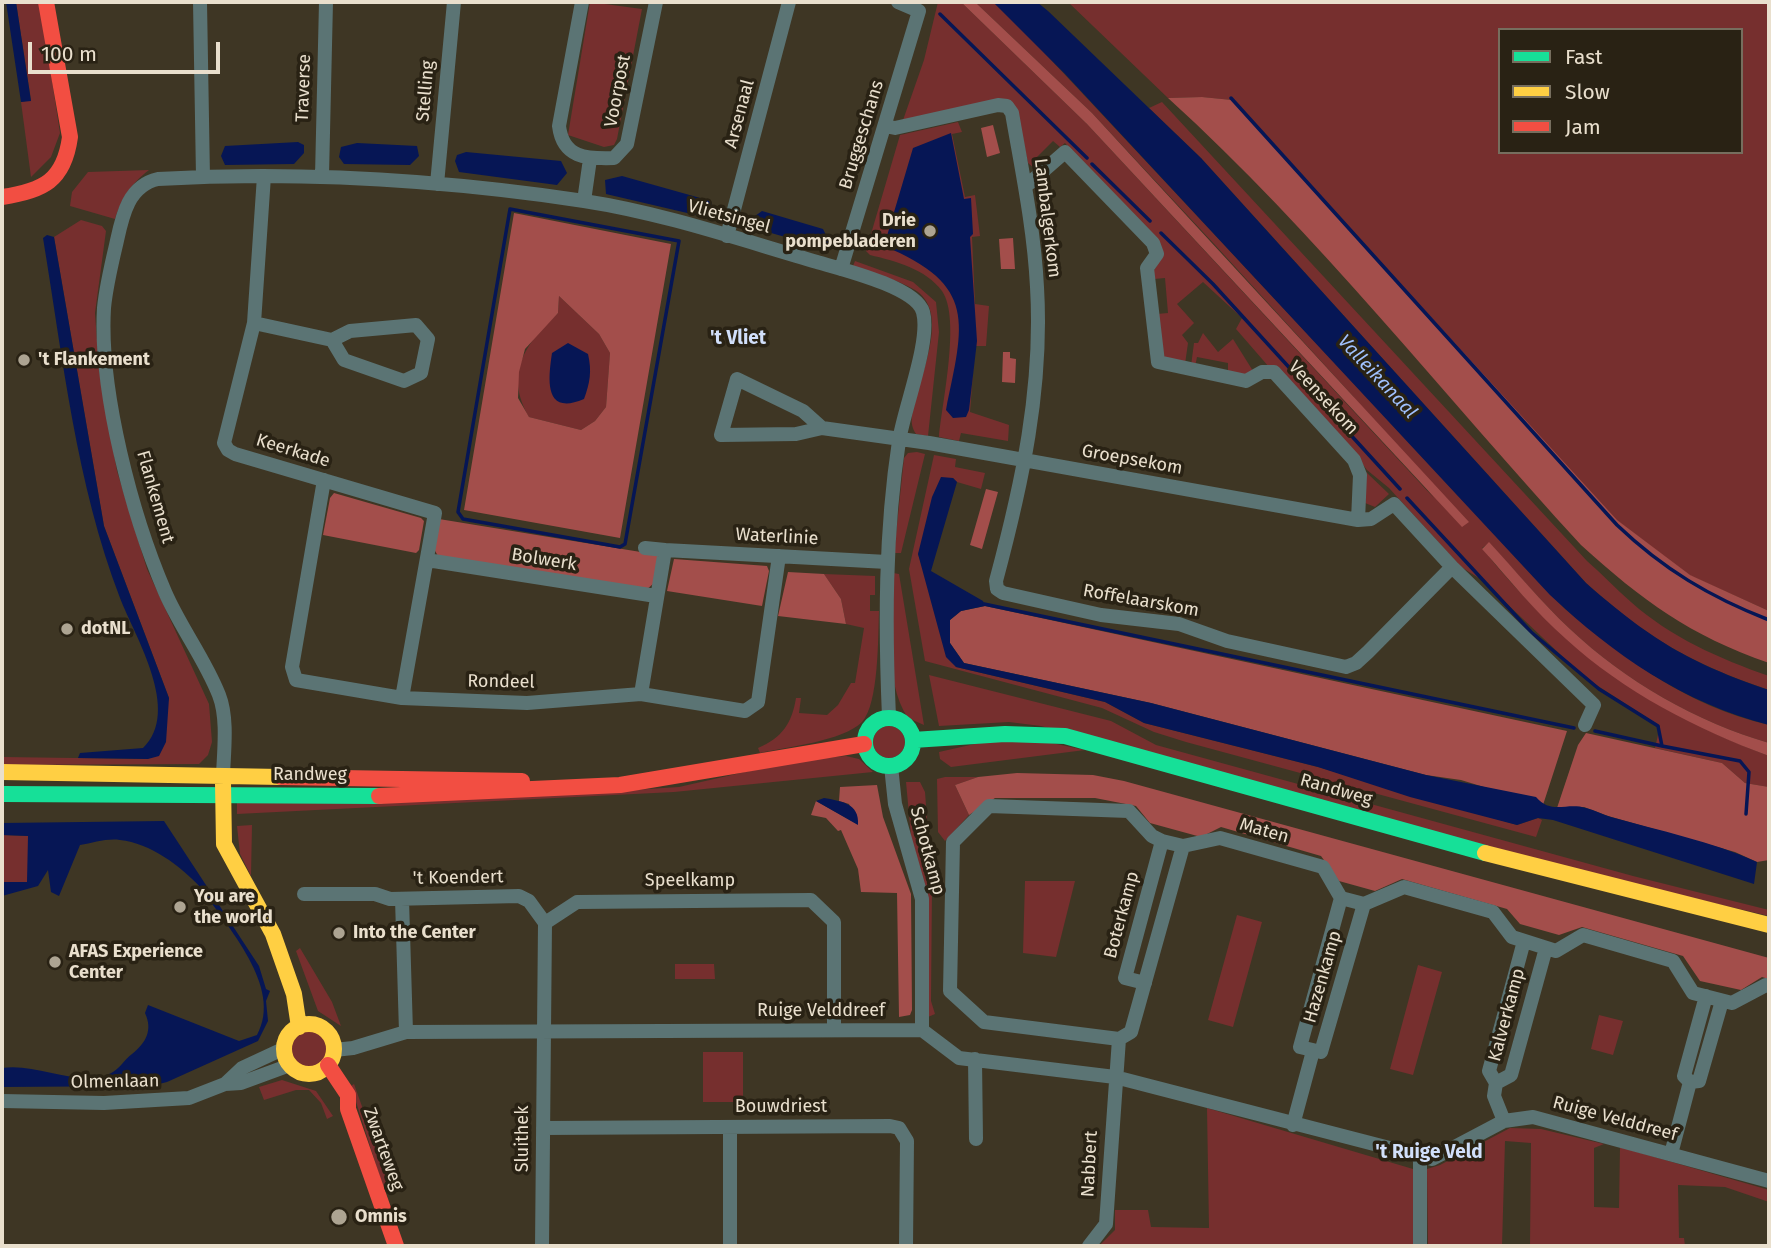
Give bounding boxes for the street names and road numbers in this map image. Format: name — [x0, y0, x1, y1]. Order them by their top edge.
street label: Voorpost — [600, 53, 636, 129]
street label: Traverse — [292, 54, 316, 122]
street label: Stelling — [413, 59, 439, 123]
street label: Arsenaal — [720, 77, 760, 151]
street label: Bruggeschans — [835, 78, 889, 192]
street label: Lambalgerkom — [1029, 157, 1065, 279]
street label: Vlietsingel — [685, 196, 773, 238]
street label: Veensekom — [1283, 357, 1363, 439]
street label: Keerkade — [253, 430, 333, 472]
street label: Groepsekom — [1080, 441, 1184, 479]
street label: Flankement — [131, 448, 179, 546]
street label: Waterlinie — [735, 524, 819, 550]
street label: Bolwerk — [510, 544, 578, 576]
street label: Roffelaarskom — [1081, 580, 1201, 622]
street label: Rondeel — [467, 671, 535, 693]
street label: Randweg — [273, 764, 347, 786]
street label: Randweg — [1298, 769, 1374, 811]
street label: Schotkamp — [905, 804, 949, 898]
street label: Maten — [1237, 814, 1291, 848]
street label: 't Koendert — [413, 866, 503, 890]
street label: Boterkamp — [1100, 869, 1144, 961]
street label: Speelkamp — [645, 870, 735, 892]
street label: Hazenkamp — [1300, 928, 1346, 1026]
street label: Kalverkamp — [1484, 966, 1530, 1064]
street label: Ruige Velddreef — [757, 1000, 885, 1022]
street label: Olmenlaan — [70, 1070, 160, 1094]
street label: Ruige Velddreef — [1550, 1092, 1680, 1146]
street label: Bouwdriest — [735, 1096, 827, 1118]
street label: Zwarteweg — [358, 1105, 408, 1193]
street label: Sluithek — [512, 1106, 534, 1172]
street label: Nabbert — [1077, 1130, 1103, 1198]

